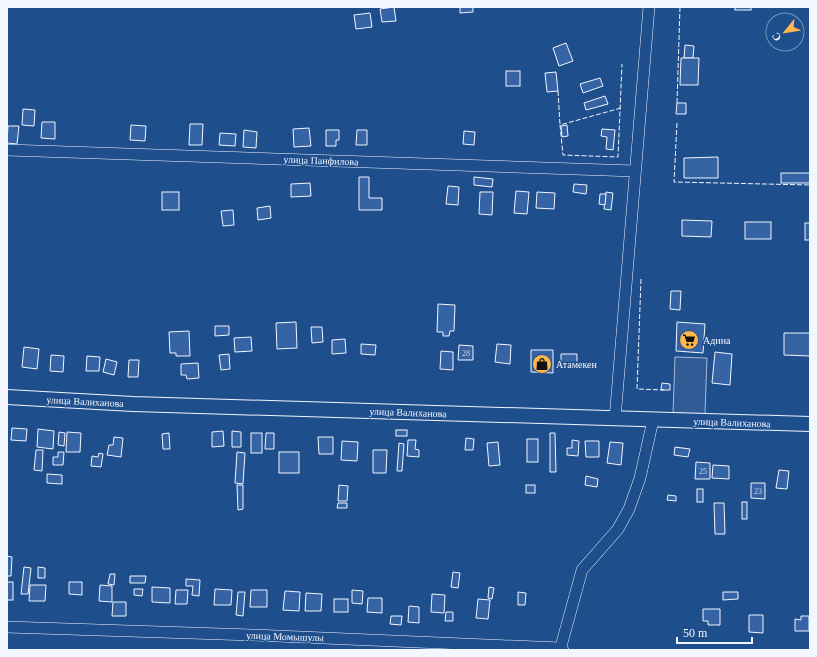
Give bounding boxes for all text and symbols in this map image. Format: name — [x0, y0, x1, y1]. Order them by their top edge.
north arrow — [765, 12, 805, 52]
text: С — [769, 31, 784, 43]
street label: улица Панфилова — [283, 154, 359, 167]
supermarket icon: Адина — [678, 329, 700, 351]
place label: Адина — [703, 335, 731, 346]
house number: 28 — [462, 349, 470, 358]
shop icon: Атамекен — [531, 353, 553, 375]
place label: Атамекен — [556, 359, 597, 370]
street label: улица Валиханова — [46, 394, 124, 409]
street label: улица Валиханова — [369, 406, 447, 419]
street label: улица Валиханова — [693, 416, 771, 429]
house number: 25 — [699, 467, 707, 476]
house number: 23 — [754, 487, 762, 496]
scale bar — [677, 619, 752, 645]
text: 50 m — [683, 626, 708, 640]
street label: улица Момышулы — [246, 630, 324, 643]

